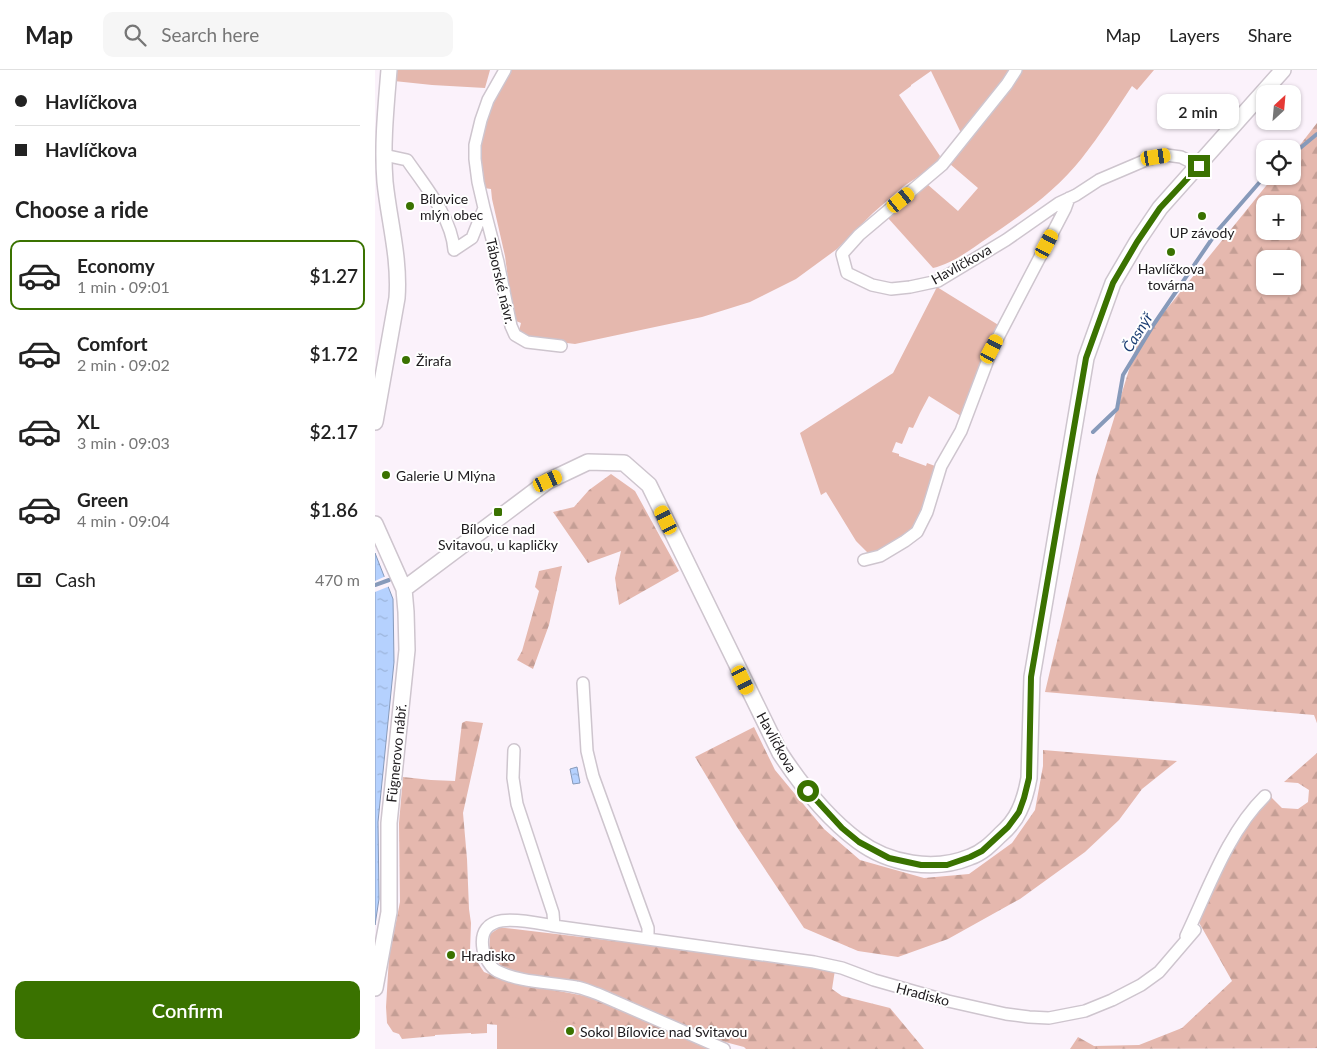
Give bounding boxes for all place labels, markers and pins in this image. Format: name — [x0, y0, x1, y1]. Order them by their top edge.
place label: Bílovice mlýn obec — [420, 190, 484, 223]
marker: Bílovice mlýn obec — [404, 200, 416, 212]
marker: UP závody — [1196, 210, 1208, 222]
place label: UP závody — [1169, 224, 1235, 241]
marker: Havlíčkova továrna — [1165, 246, 1177, 258]
place label: Havlíčkova továrna — [1138, 260, 1204, 293]
place label: Žirafa — [416, 352, 451, 369]
marker: Žirafa — [400, 354, 412, 366]
place label: Galerie U Mlýna — [396, 467, 495, 484]
marker: Galerie U Mlýna — [380, 469, 392, 481]
marker: Bílovice nad Svitavou, u kapličky — [492, 506, 504, 518]
place label: Bílovice nad Svitavou, u kapličky — [438, 520, 559, 553]
place label: Hradisko — [461, 947, 516, 964]
marker: Hradisko — [445, 949, 457, 961]
place label: Sokol Bílovice nad Svitavou — [580, 1023, 747, 1040]
marker: Sokol Bílovice nad Svitavou — [564, 1025, 576, 1037]

